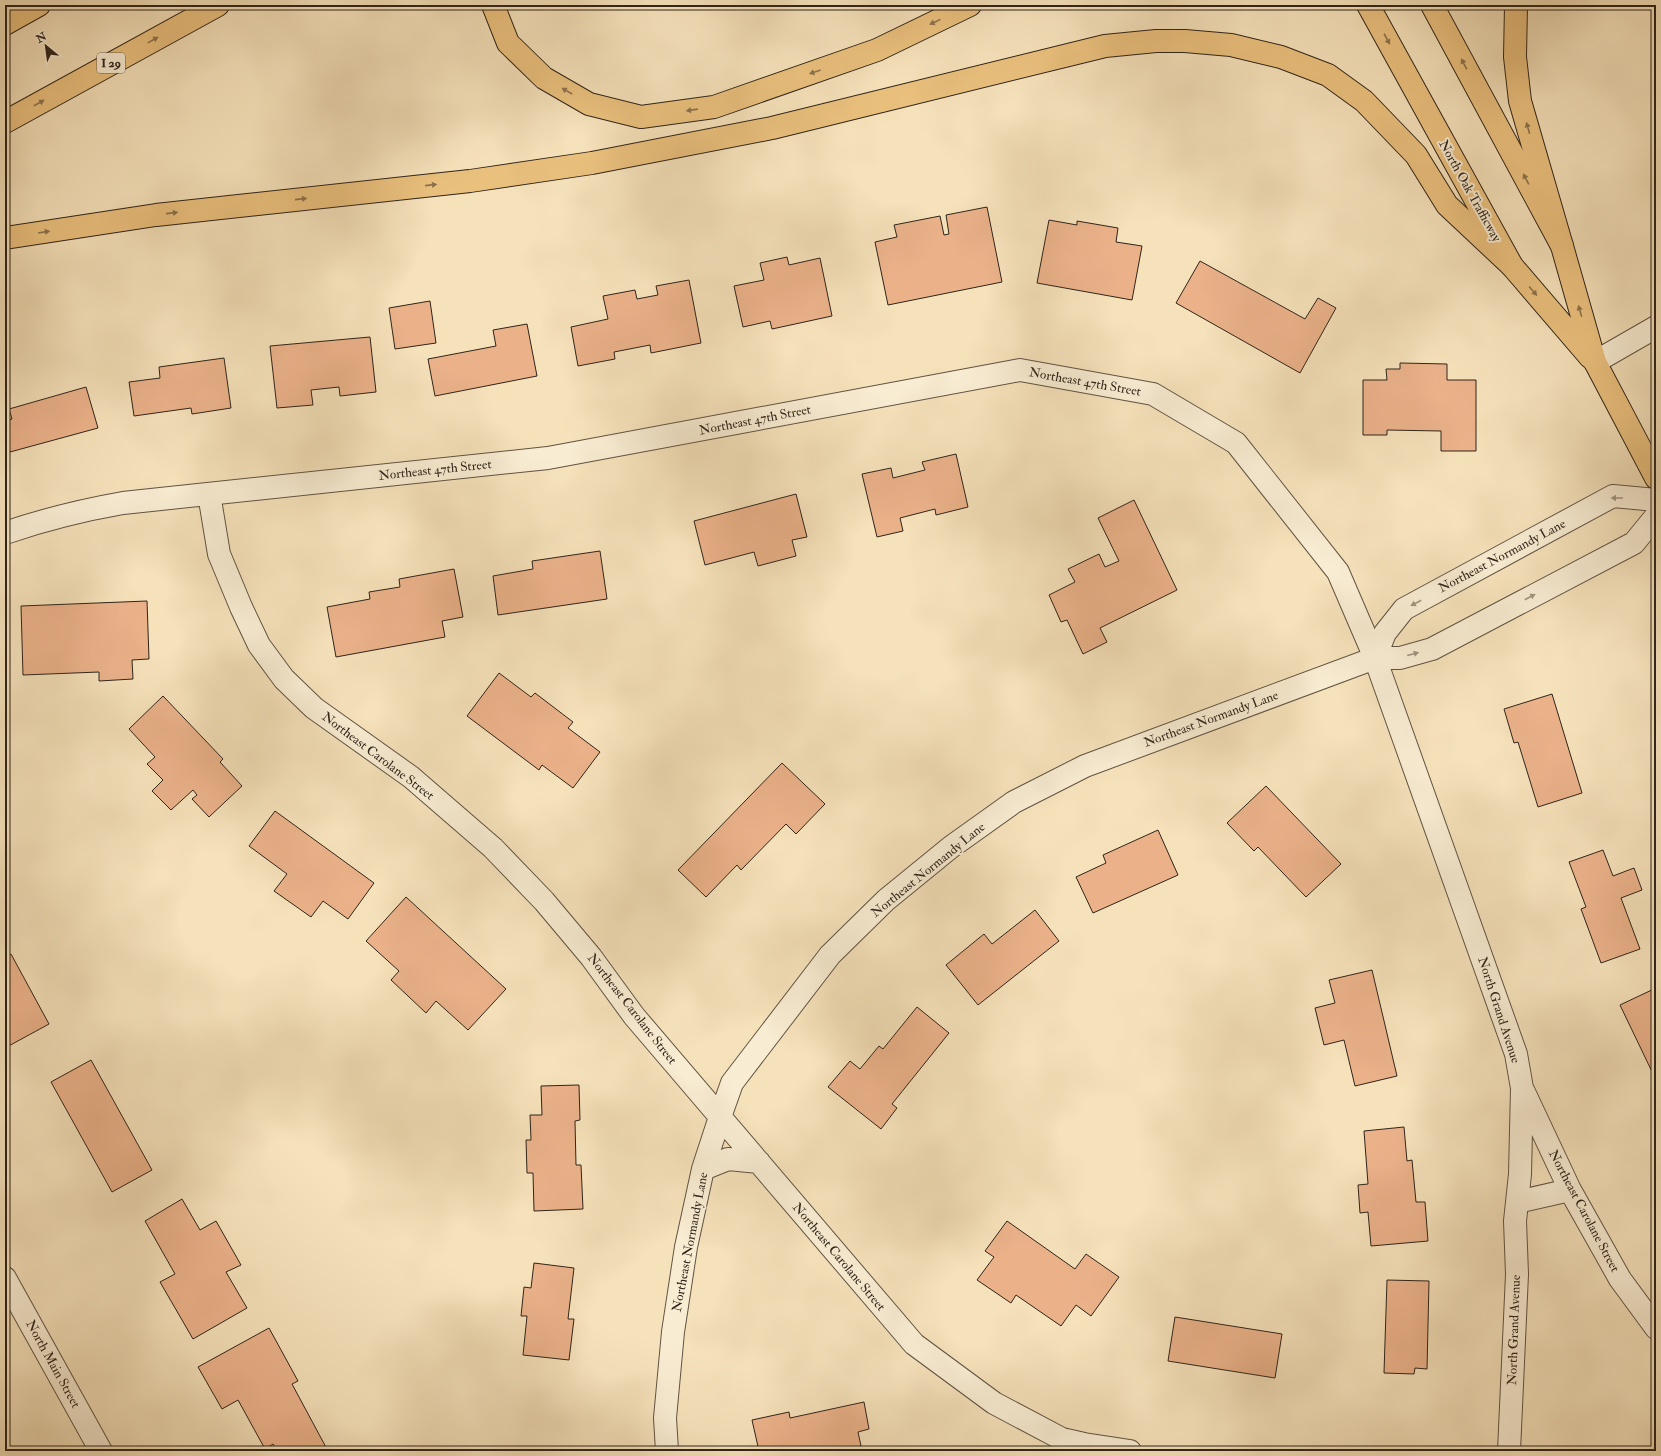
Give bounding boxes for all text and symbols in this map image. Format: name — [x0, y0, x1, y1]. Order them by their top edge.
one-way arrow — [930, 19, 941, 25]
north arrow — [26, 26, 66, 66]
text: N — [33, 29, 50, 46]
one-way arrow — [1383, 33, 1390, 45]
one-way arrow — [147, 37, 159, 44]
road number: I 29 — [97, 53, 125, 73]
one-way arrow — [1461, 59, 1468, 70]
one-way arrow — [809, 69, 821, 75]
one-way arrow — [561, 88, 573, 95]
one-way arrow — [33, 100, 45, 106]
one-way arrow — [685, 107, 698, 113]
one-way arrow — [1525, 122, 1531, 134]
street label: North Oak Trafficway — [1434, 137, 1505, 246]
one-way arrow — [1523, 173, 1529, 185]
one-way arrow — [425, 182, 437, 188]
one-way arrow — [295, 196, 307, 202]
one-way arrow — [166, 210, 178, 217]
one-way arrow — [37, 229, 50, 235]
one-way arrow — [1528, 285, 1537, 296]
one-way arrow — [1577, 305, 1583, 317]
street label: Northeast 47th Street — [1028, 364, 1142, 400]
street label: Northeast 47th Street — [698, 401, 812, 439]
street label: Northeast 47th Street — [378, 456, 492, 484]
one-way arrow — [1610, 495, 1623, 501]
street label: Northeast Normandy Lane — [1436, 515, 1569, 597]
one-way arrow — [1524, 594, 1536, 601]
one-way arrow — [1410, 599, 1422, 606]
one-way arrow — [1408, 651, 1420, 657]
street label: Northeast Normandy Lane — [1142, 687, 1281, 752]
street label: Northeast Carolane Street — [319, 709, 437, 803]
street label: Northeast Normandy Lane — [868, 819, 989, 922]
street label: Northeast Carolane Street — [584, 950, 680, 1068]
street label: North Grand Avenue — [1474, 955, 1524, 1066]
street label: Northeast Carolane Street — [1545, 1147, 1623, 1275]
street label: Northeast Normandy Lane — [669, 1170, 712, 1313]
street label: Northeast Carolane Street — [789, 1200, 889, 1314]
street label: North Grand Avenue — [1504, 1274, 1524, 1386]
street label: North Main Street — [22, 1317, 84, 1411]

